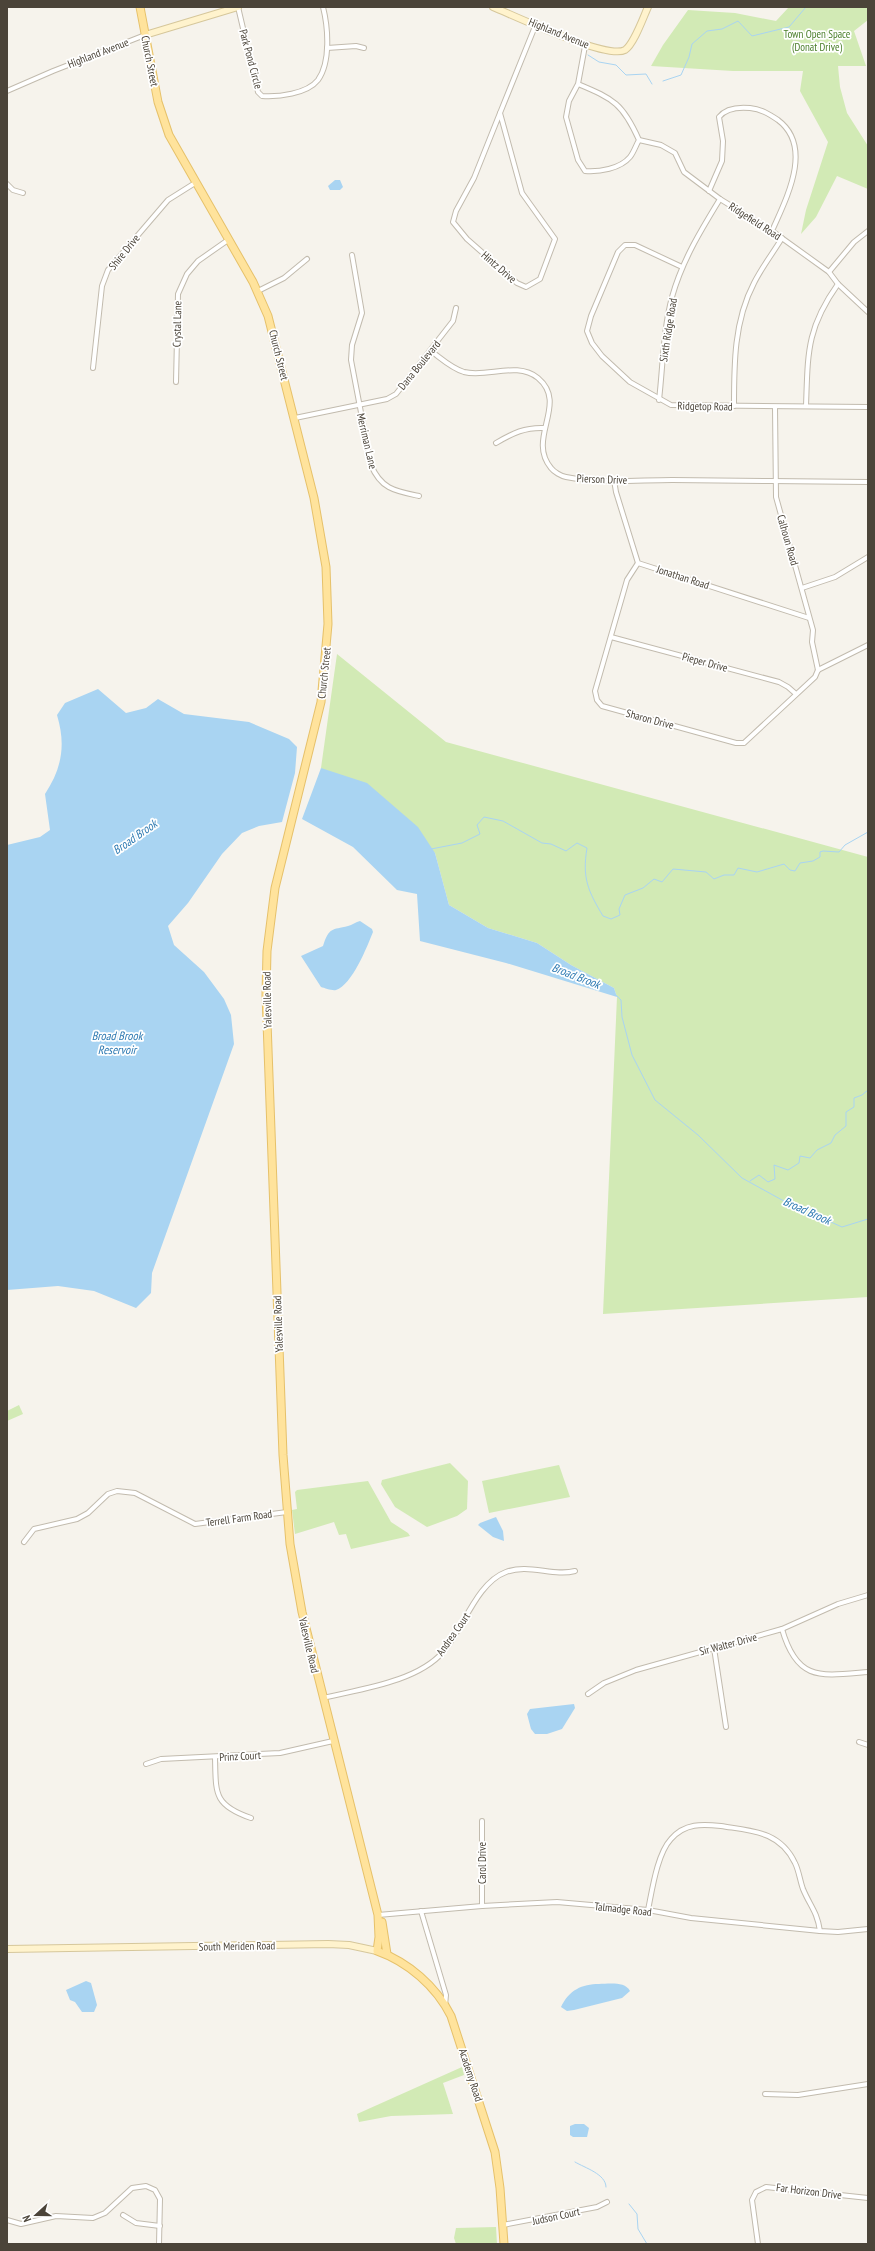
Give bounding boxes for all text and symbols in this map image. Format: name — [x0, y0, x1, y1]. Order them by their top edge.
street label: Highland Avenue — [527, 14, 592, 52]
park label: Town Open Space (Donat Drive) — [784, 27, 851, 54]
street label: Park Pond Circle — [236, 28, 266, 91]
street label: Church Street — [138, 34, 162, 88]
street label: Highland Avenue — [65, 35, 131, 71]
street label: Ridgefield Road — [726, 199, 784, 243]
street label: Shire Drive — [105, 231, 143, 273]
street label: Hintz Drive — [478, 248, 520, 286]
street label: Sixth Ridge Road — [656, 297, 680, 363]
street label: Crystal Lane — [170, 300, 184, 347]
street label: Church Street — [266, 328, 292, 382]
street label: Dana Boulevard — [395, 337, 443, 393]
street label: Ridgetop Road — [677, 399, 733, 413]
street label: Merriman Lane — [354, 412, 380, 471]
street label: Pierson Drive — [577, 471, 628, 487]
street label: Calhoun Road — [774, 513, 802, 567]
street label: Jonathan Road — [654, 562, 711, 592]
street label: Church Street — [314, 647, 334, 699]
street label: Pieper Drive — [681, 649, 730, 675]
street label: Sharon Drive — [625, 706, 676, 732]
water label: Broad Brook — [110, 815, 161, 857]
water label: Broad Brook — [550, 959, 604, 992]
street label: Yalesville Road — [259, 971, 274, 1029]
water label: Broad Brook Reservoir — [92, 1028, 144, 1057]
water label: Broad Brook — [781, 1193, 835, 1228]
street label: Yalesville Road — [270, 1295, 286, 1353]
street label: Terrell Farm Road — [205, 1506, 273, 1530]
street label: Andrea Court — [433, 1610, 473, 1658]
street label: Yalesville Road — [296, 1616, 322, 1675]
street label: Sir Walter Drive — [698, 1629, 759, 1658]
street label: Prinz Court — [219, 1748, 261, 1764]
street label: Carol Drive — [475, 1842, 489, 1884]
street label: Talmadge Road — [594, 1899, 653, 1919]
street label: South Meriden Road — [199, 1938, 276, 1954]
street label: Academy Road — [456, 2047, 486, 2103]
street label: Far Horizon Drive — [775, 2180, 843, 2202]
north arrow — [16, 2195, 56, 2235]
street label: Judson Court — [530, 2204, 581, 2228]
text: N — [19, 2213, 34, 2224]

